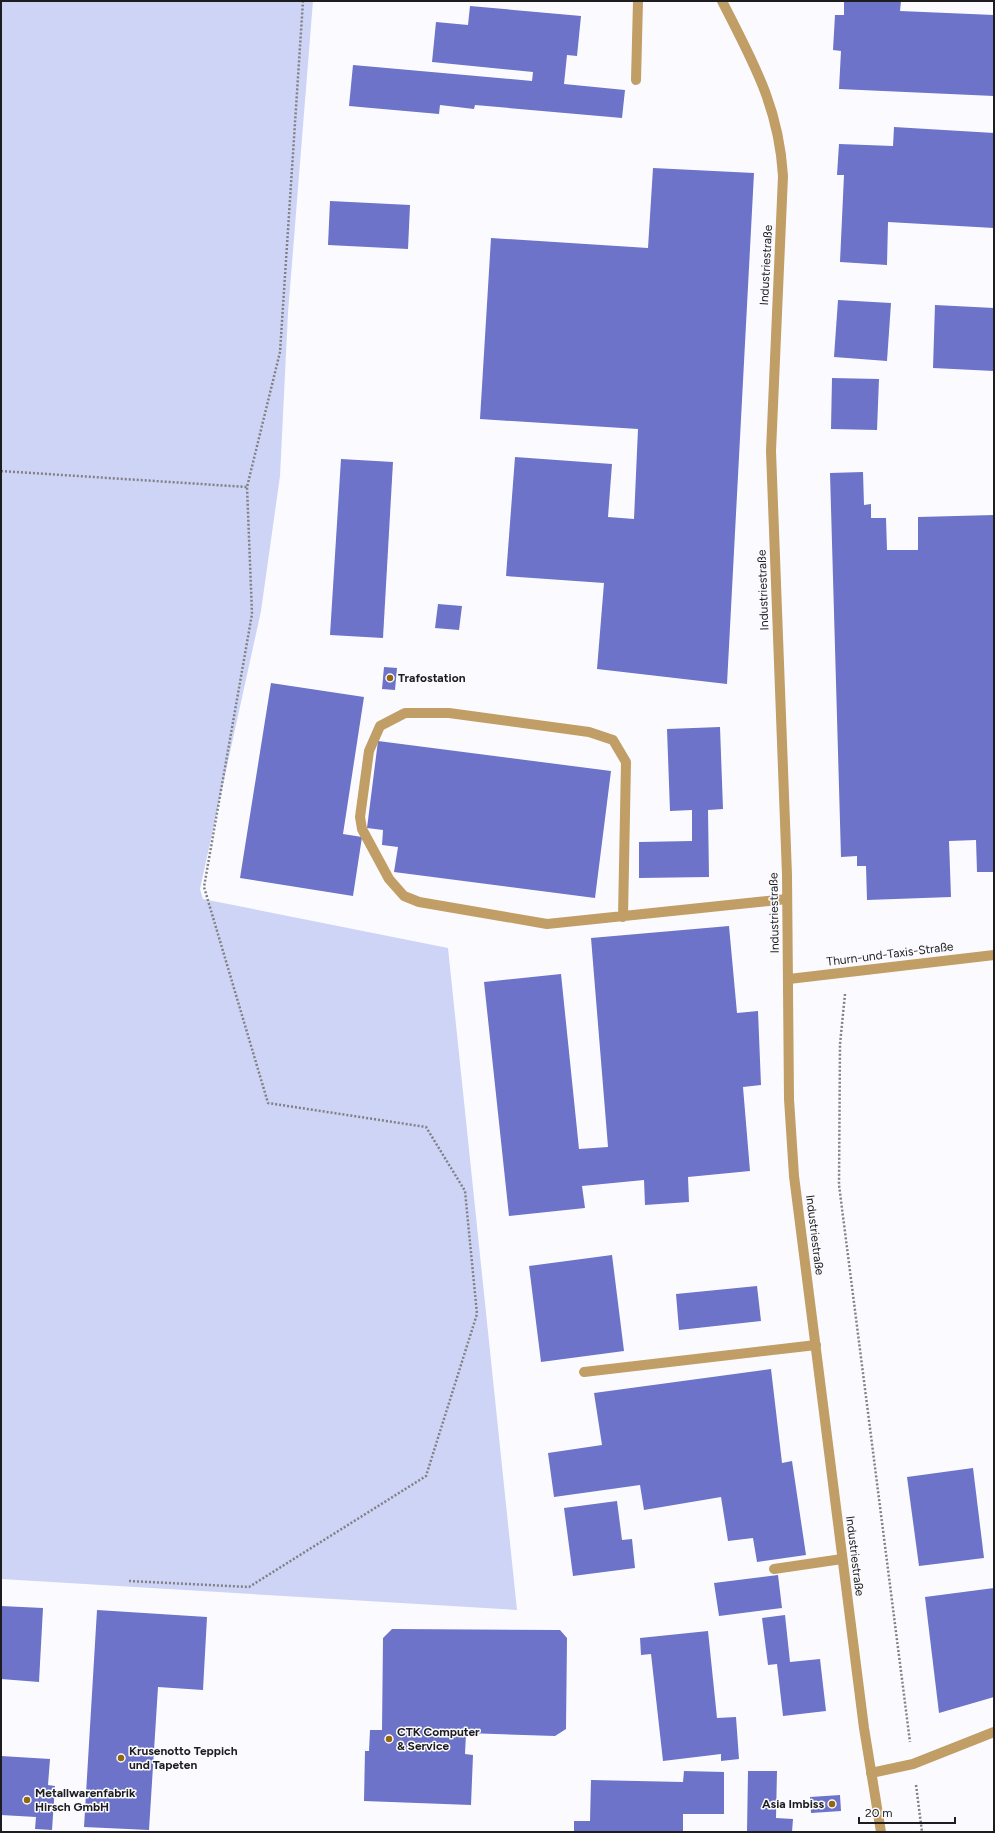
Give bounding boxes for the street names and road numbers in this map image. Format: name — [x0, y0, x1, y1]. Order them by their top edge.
street label: Industriestraße — [757, 224, 775, 306]
street label: Industriestraße — [755, 549, 771, 631]
street label: Industriestraße — [766, 872, 782, 954]
street label: Thurn-und-Taxis-Straße — [826, 939, 955, 969]
street label: Industriestraße — [803, 1194, 827, 1276]
street label: Industriestraße — [843, 1515, 867, 1597]

